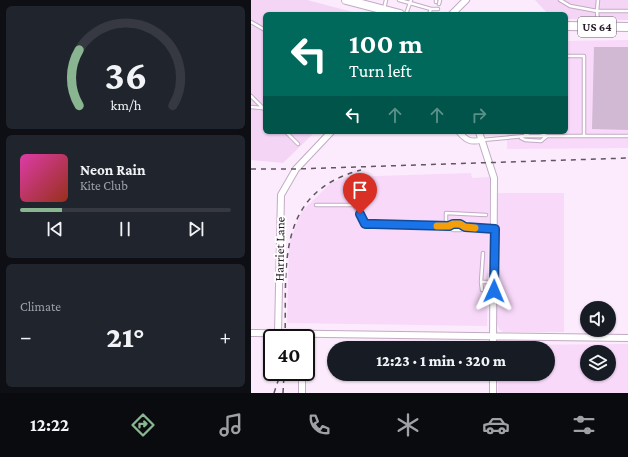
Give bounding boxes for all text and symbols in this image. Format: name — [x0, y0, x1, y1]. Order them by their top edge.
road number: US 64 — [578, 17, 616, 37]
icon: left — [283, 28, 335, 80]
text: 100 m — [349, 28, 423, 59]
text: 36 — [104, 51, 147, 97]
text: Turn left — [349, 61, 412, 81]
text: km/h — [110, 96, 141, 112]
icon: left — [342, 104, 364, 126]
icon: ahead — [384, 104, 406, 126]
icon: ahead — [426, 104, 448, 126]
icon: right — [468, 104, 490, 126]
text: Neon Rain — [80, 162, 146, 178]
pin — [343, 173, 377, 214]
text: Kite Club — [80, 178, 128, 193]
icon: arrive — [349, 179, 371, 201]
street label: Harriet Lane — [271, 216, 288, 282]
icon: previous — [44, 218, 66, 240]
icon: pause — [114, 218, 136, 240]
icon: next — [185, 218, 207, 240]
position arrow — [473, 270, 515, 312]
text: Climate — [20, 299, 61, 314]
map controls — [580, 301, 616, 381]
button: sound — [580, 301, 616, 337]
text: 21° — [106, 320, 145, 353]
text: − — [20, 324, 32, 349]
text: + — [219, 324, 231, 349]
speed limit sign: 40 — [263, 329, 315, 381]
button: layers — [580, 345, 616, 381]
text: 12:23 · 1 min · 320 m — [376, 353, 506, 369]
icon: directions — [129, 411, 157, 439]
icon: music — [217, 411, 245, 439]
icon: phone — [305, 411, 333, 439]
icon: climate — [394, 411, 422, 439]
icon: car — [482, 411, 510, 439]
icon: filters — [570, 411, 598, 439]
text: 12:22 — [30, 415, 69, 435]

